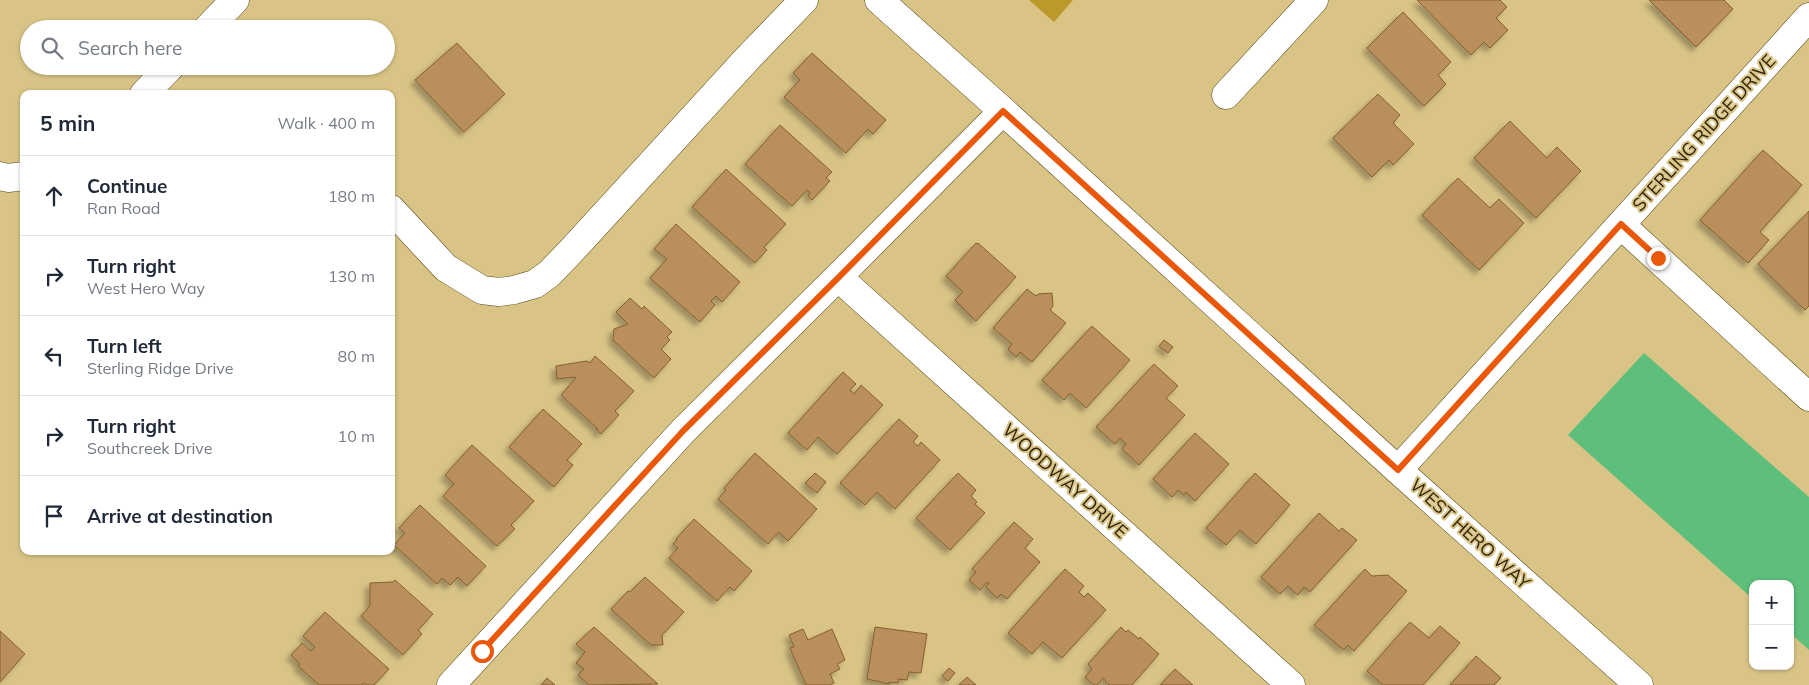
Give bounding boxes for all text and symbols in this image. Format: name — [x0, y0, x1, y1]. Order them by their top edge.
search box — [20, 20, 395, 75]
icon: search — [38, 34, 66, 62]
text: Search here — [78, 36, 182, 60]
street label: STERLING RIDGE DRIVE — [1627, 49, 1780, 216]
text: 5 min — [40, 110, 95, 136]
text: Walk · 400 m — [277, 113, 375, 133]
text: Continue — [87, 174, 167, 198]
icon: ahead — [40, 182, 68, 210]
text: 180 m — [328, 186, 375, 206]
text: Ran Road — [87, 198, 160, 218]
route end — [1647, 247, 1670, 270]
text: Turn right — [87, 254, 176, 278]
icon: right — [40, 262, 68, 290]
text: 130 m — [328, 266, 375, 286]
text: West Hero Way — [87, 278, 205, 298]
text: Turn left — [87, 334, 162, 358]
icon: left — [40, 342, 68, 370]
text: 80 m — [338, 346, 375, 366]
text: Sterling Ridge Drive — [87, 358, 233, 378]
text: Turn right — [87, 414, 176, 438]
street label: WOODWAY DRIVE — [998, 418, 1133, 543]
icon: right — [40, 422, 68, 450]
text: 10 m — [338, 426, 375, 446]
text: Southcreek Drive — [87, 438, 212, 458]
street label: WEST HERO WAY — [1405, 473, 1536, 595]
icon: arrive — [40, 502, 68, 530]
text: Arrive at destination — [87, 504, 273, 528]
map controls — [1749, 580, 1794, 670]
button: + — [1749, 580, 1794, 625]
button: − — [1749, 625, 1794, 670]
route start — [471, 640, 494, 663]

